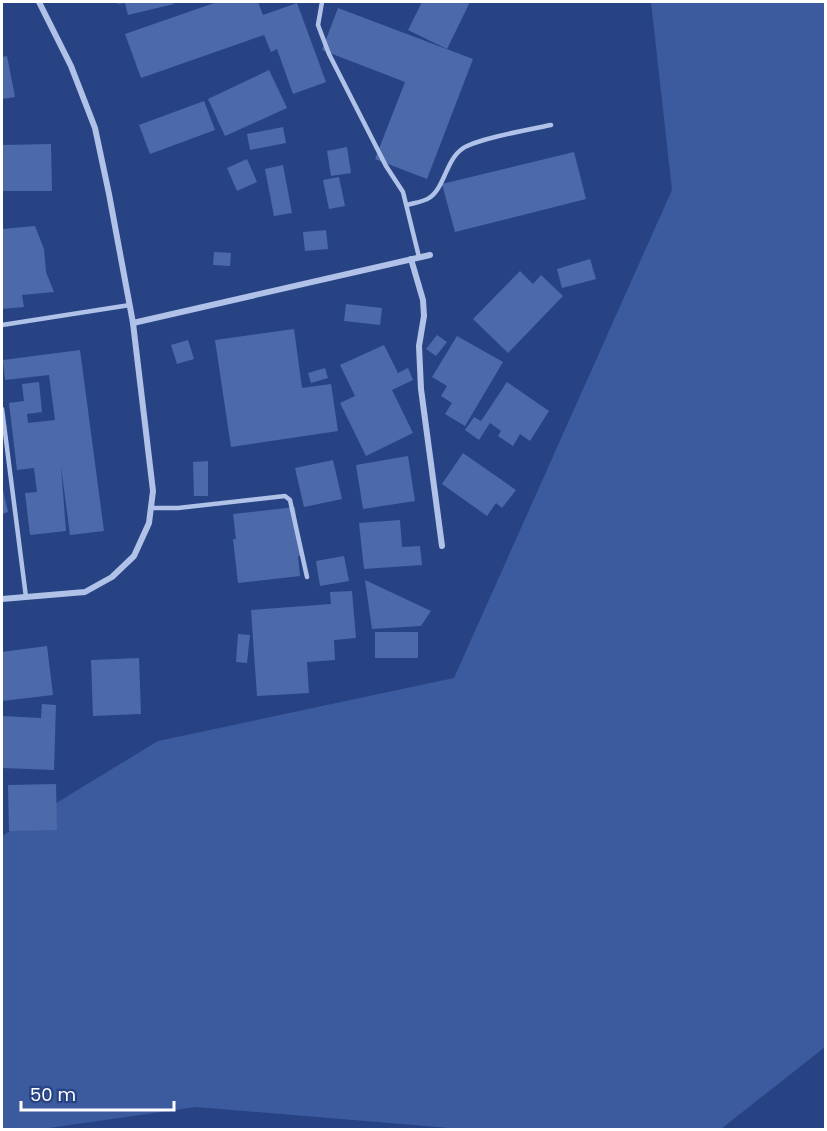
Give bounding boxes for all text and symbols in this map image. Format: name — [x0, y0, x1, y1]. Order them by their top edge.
scale bar — [21, 1074, 174, 1112]
text: 50 m — [30, 1082, 76, 1107]

